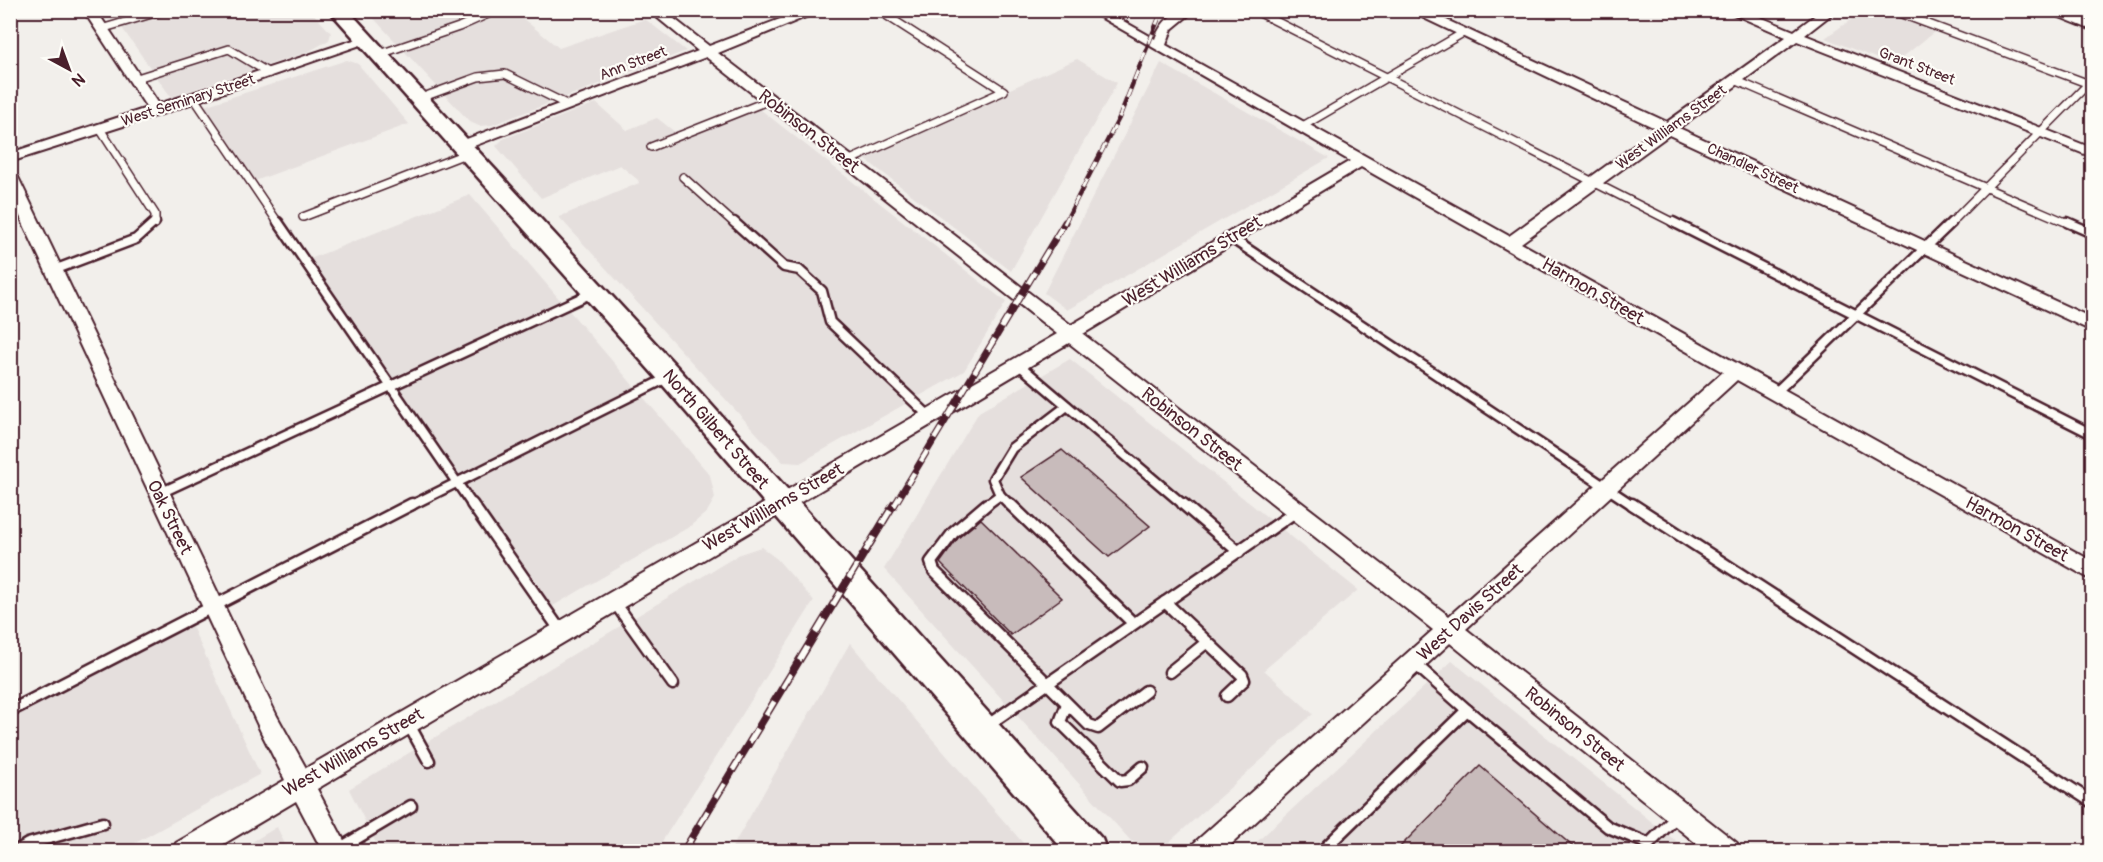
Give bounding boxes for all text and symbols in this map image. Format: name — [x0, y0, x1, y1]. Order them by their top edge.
north arrow — [39, 39, 99, 99]
street label: Ann Street — [597, 42, 670, 85]
street label: Grant Street — [1876, 43, 1959, 90]
text: N — [67, 68, 89, 91]
street label: West Seminary Street — [119, 70, 258, 131]
street label: West Williams Street — [1612, 80, 1731, 174]
street label: Robinson Street — [753, 85, 865, 179]
street label: Chandler Street — [1704, 139, 1802, 198]
street label: West Williams Street — [1118, 210, 1267, 312]
street label: Harmon Street — [1537, 253, 1649, 330]
street label: North Gilbert Street — [657, 365, 774, 495]
street label: Robinson Street — [1136, 383, 1248, 477]
street label: West Williams Street — [699, 457, 848, 557]
street label: Oak Street — [142, 476, 198, 559]
street label: Harmon Street — [1961, 492, 2073, 568]
street label: West Davis Street — [1412, 558, 1529, 666]
street label: Robinson Street — [1520, 682, 1630, 777]
street label: West Williams Street — [279, 702, 428, 802]

